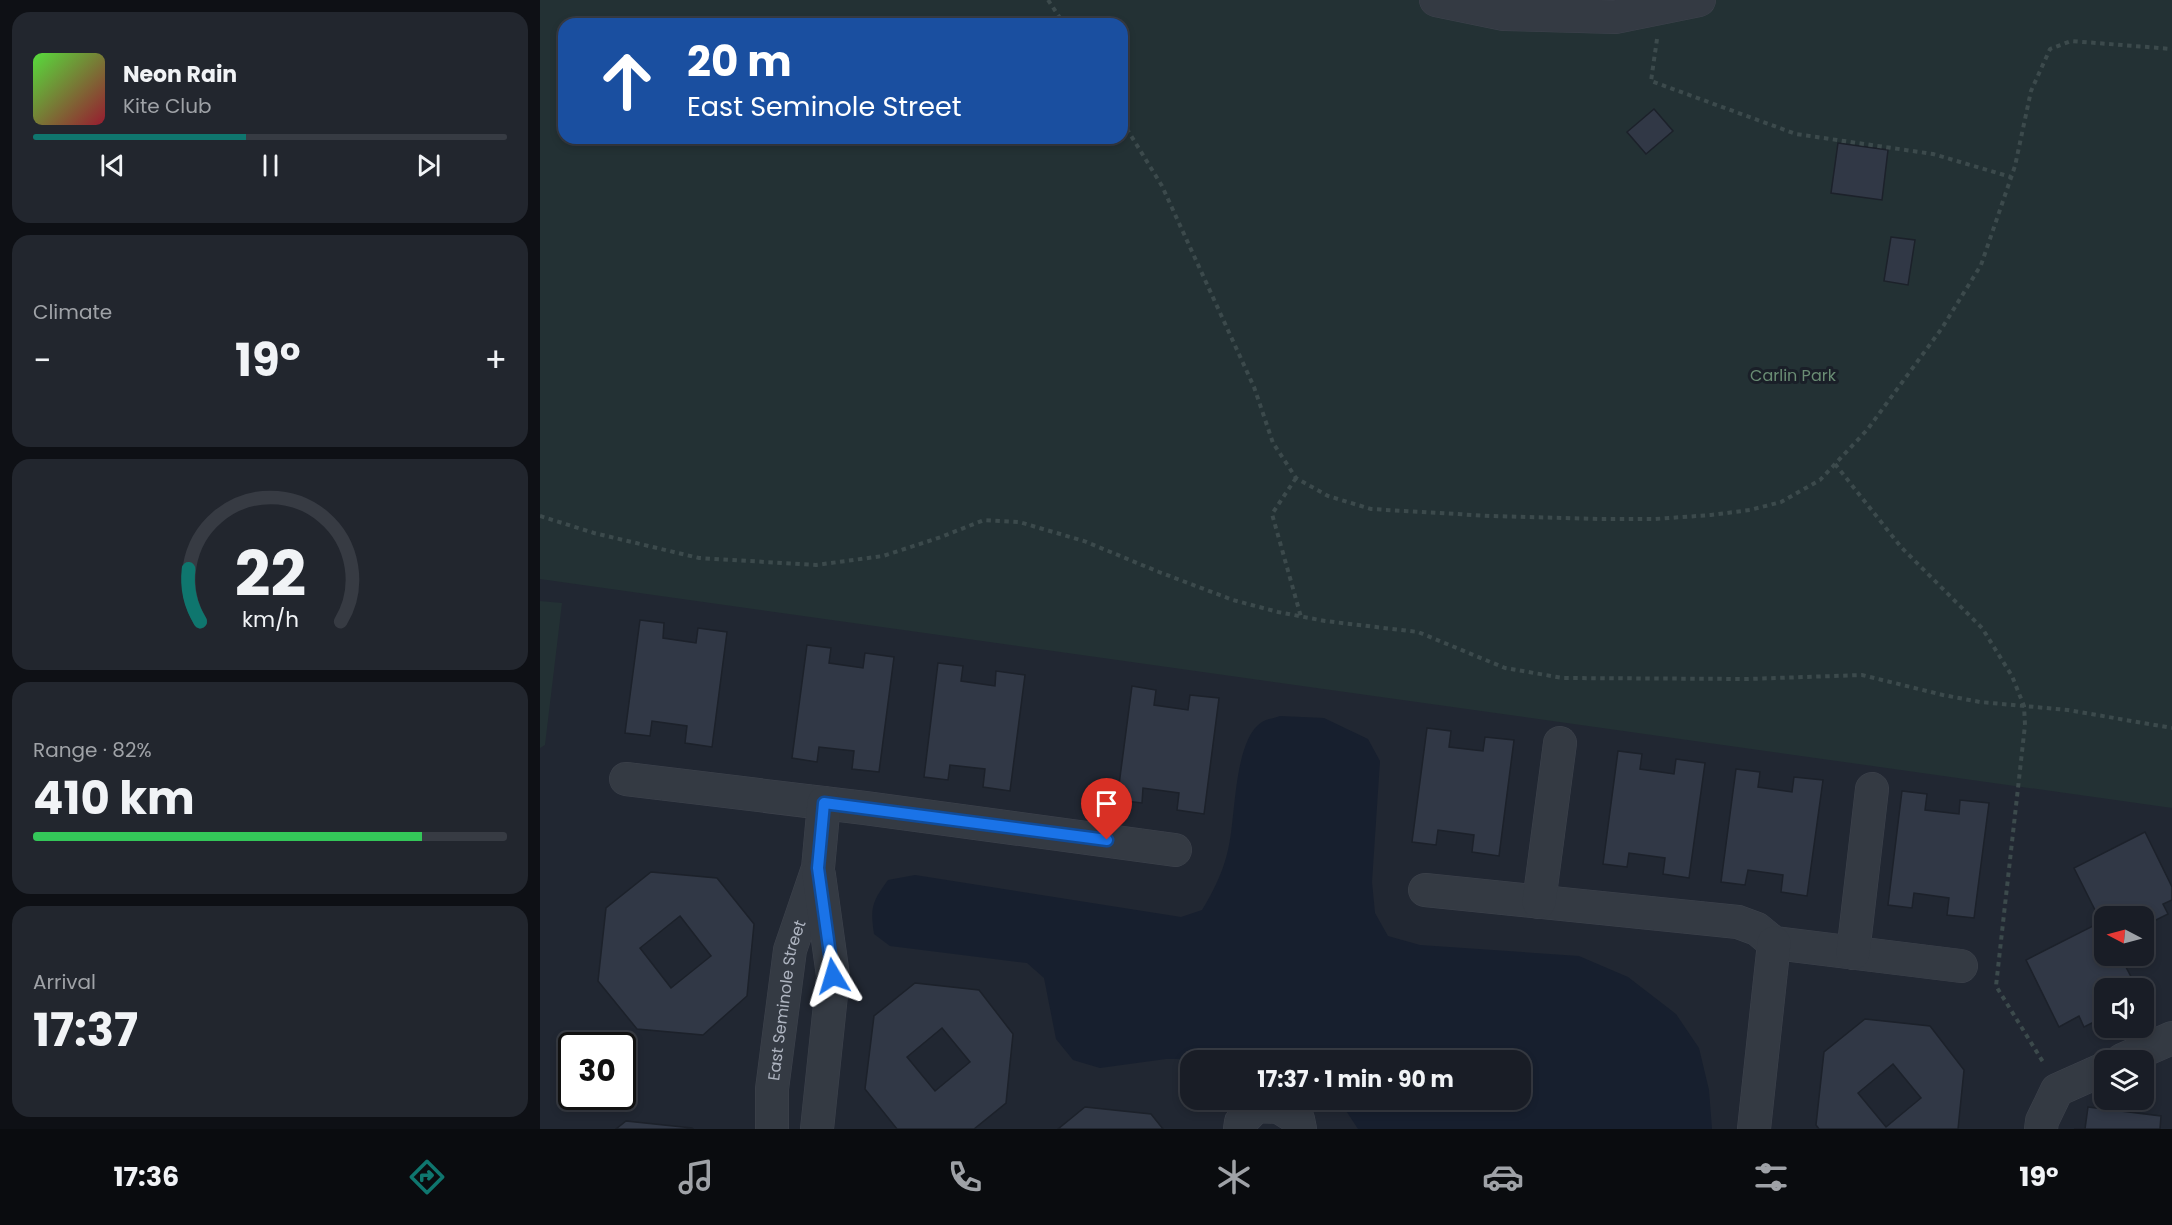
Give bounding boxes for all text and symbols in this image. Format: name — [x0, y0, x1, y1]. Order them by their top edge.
text: 20 m — [687, 32, 792, 91]
icon: ahead — [588, 42, 666, 120]
text: Neon Rain — [123, 59, 237, 90]
text: East Seminole Street — [687, 88, 961, 125]
text: Kite Club — [123, 92, 212, 120]
icon: previous — [96, 149, 129, 182]
icon: pause — [254, 149, 287, 182]
icon: next — [412, 149, 445, 182]
text: Climate — [33, 298, 112, 326]
text: 19° — [235, 329, 301, 392]
text: − — [33, 337, 51, 384]
text: + — [484, 337, 507, 384]
park label: Carlin Park — [1750, 364, 1837, 387]
text: 22 — [234, 530, 306, 618]
text: km/h — [241, 604, 299, 635]
text: Range · 82% — [33, 736, 152, 764]
text: 410 km — [33, 767, 195, 830]
pin — [1081, 778, 1132, 840]
icon: arrive — [1090, 787, 1123, 820]
north arrow — [2094, 906, 2154, 966]
map controls — [2094, 906, 2154, 1110]
street label: East Seminole Street — [762, 917, 812, 1082]
position arrow — [801, 944, 865, 1008]
text: Arrival — [33, 968, 96, 996]
button: sound — [2094, 978, 2154, 1038]
text: 17:37 — [33, 999, 138, 1062]
speed limit sign: 30 — [558, 1032, 636, 1110]
button: layers — [2094, 1050, 2154, 1110]
text: 17:37 · 1 min · 90 m — [1257, 1064, 1454, 1095]
icon: directions — [406, 1156, 448, 1198]
icon: music — [675, 1156, 717, 1198]
icon: phone — [944, 1156, 986, 1198]
icon: climate — [1213, 1156, 1255, 1198]
icon: car — [1482, 1156, 1524, 1198]
icon: filters — [1750, 1156, 1792, 1198]
text: 17:36 — [113, 1158, 179, 1195]
text: 19° — [2019, 1158, 2059, 1195]

